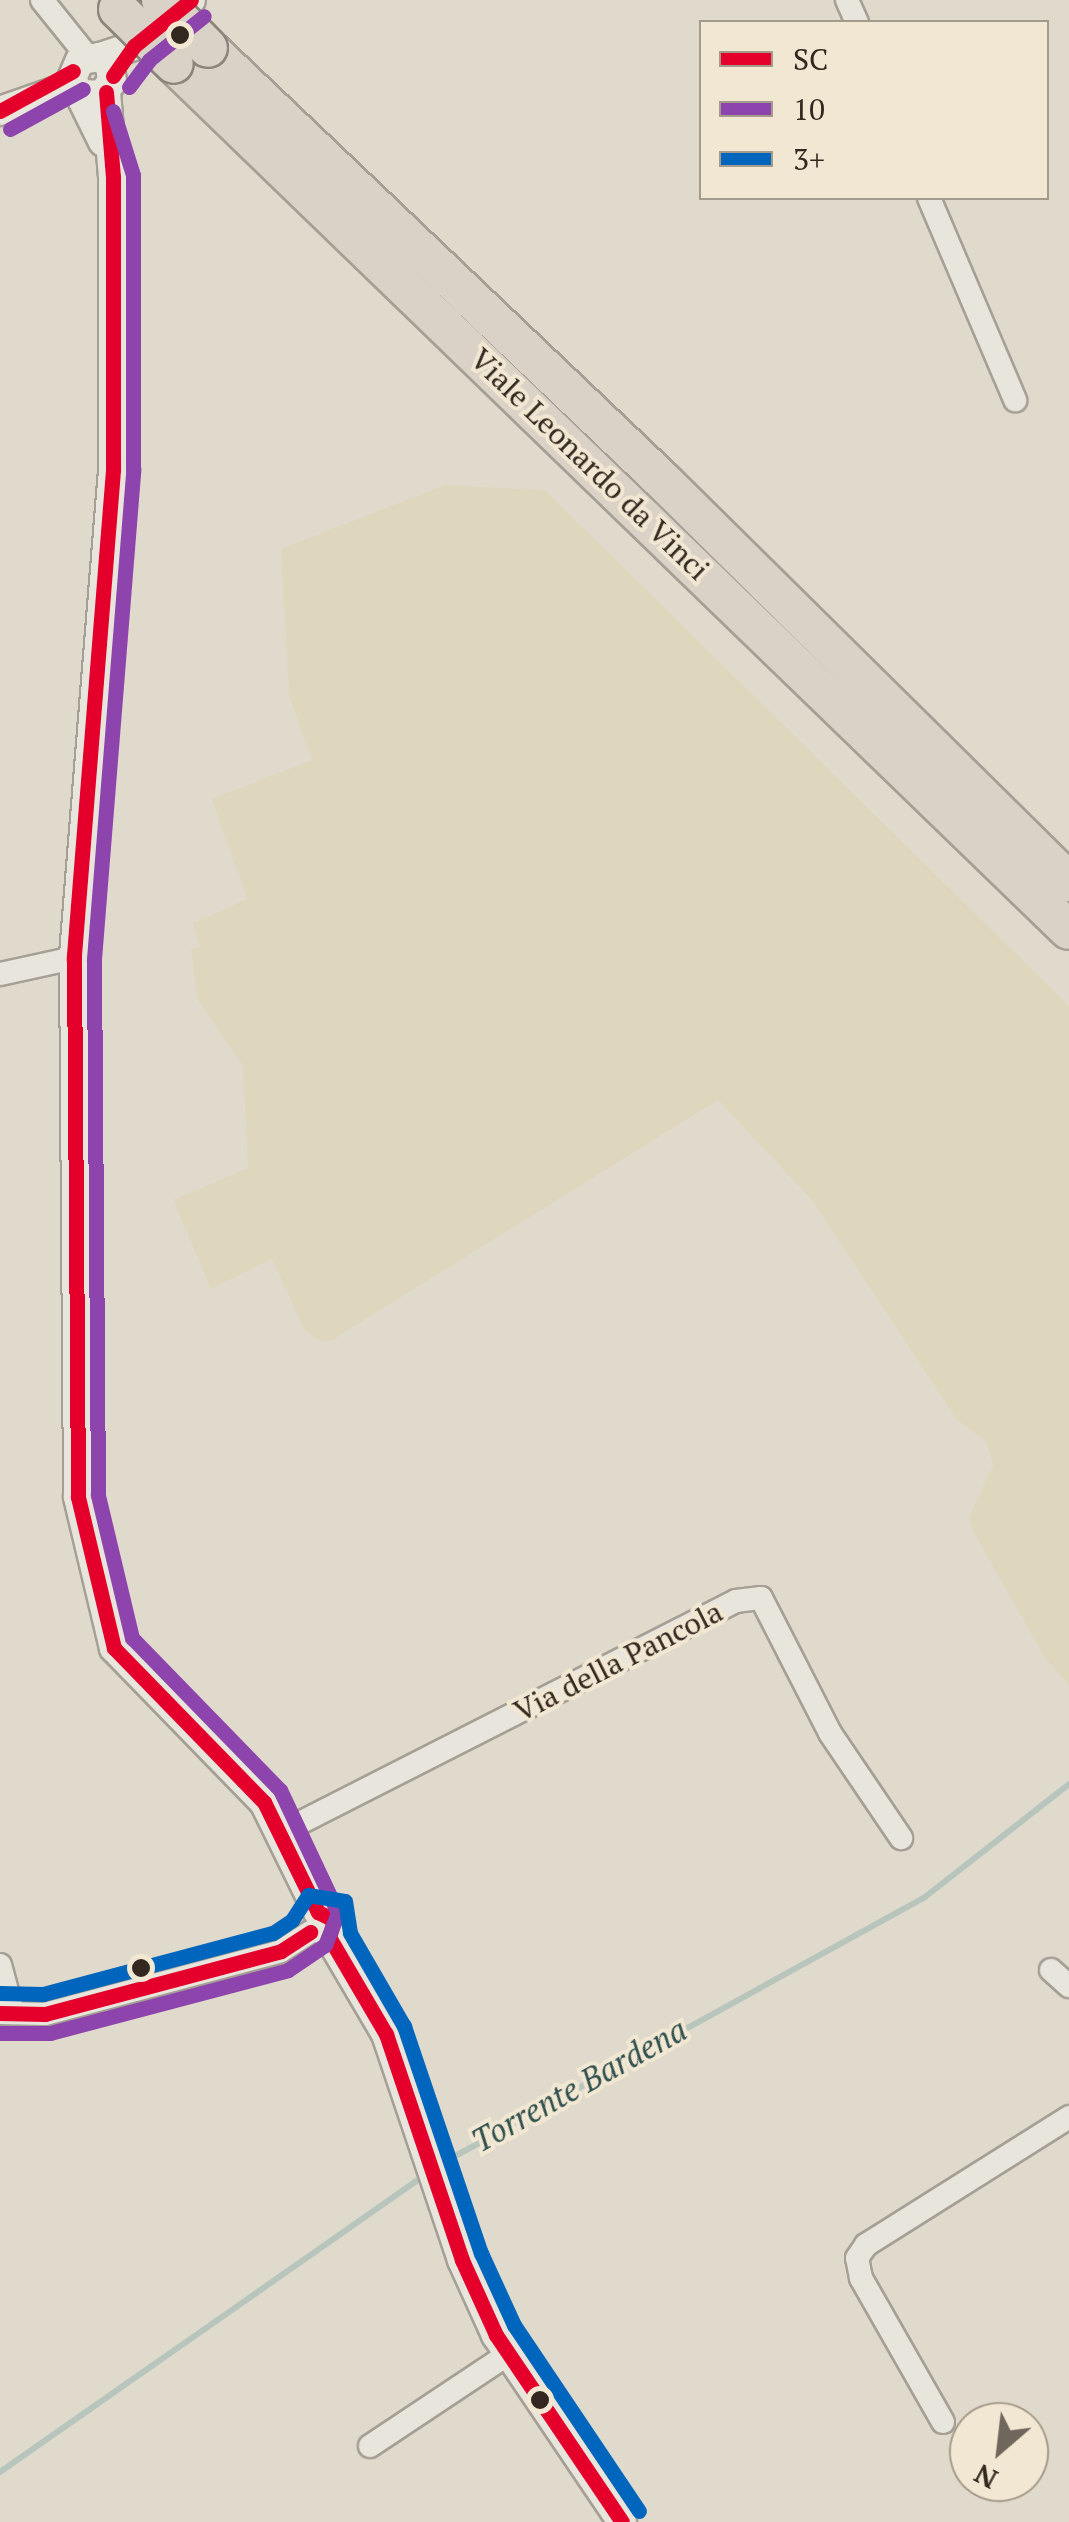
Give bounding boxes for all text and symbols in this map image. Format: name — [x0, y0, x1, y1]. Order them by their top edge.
legend — [699, 20, 1049, 200]
unlabelled marker — [170, 25, 190, 45]
text: SC — [793, 39, 828, 79]
text: 10 — [793, 89, 825, 129]
text: 3+ — [793, 139, 825, 179]
street label: Viale Leonardo da Vinci — [463, 340, 717, 588]
street label: Via della Pancola — [508, 1593, 728, 1729]
unlabelled marker — [131, 1958, 151, 1978]
water label: Torrente Bardena — [465, 2010, 693, 2160]
unlabelled marker — [530, 2390, 550, 2410]
north arrow — [949, 2402, 1049, 2502]
text: N — [968, 2456, 1004, 2498]

